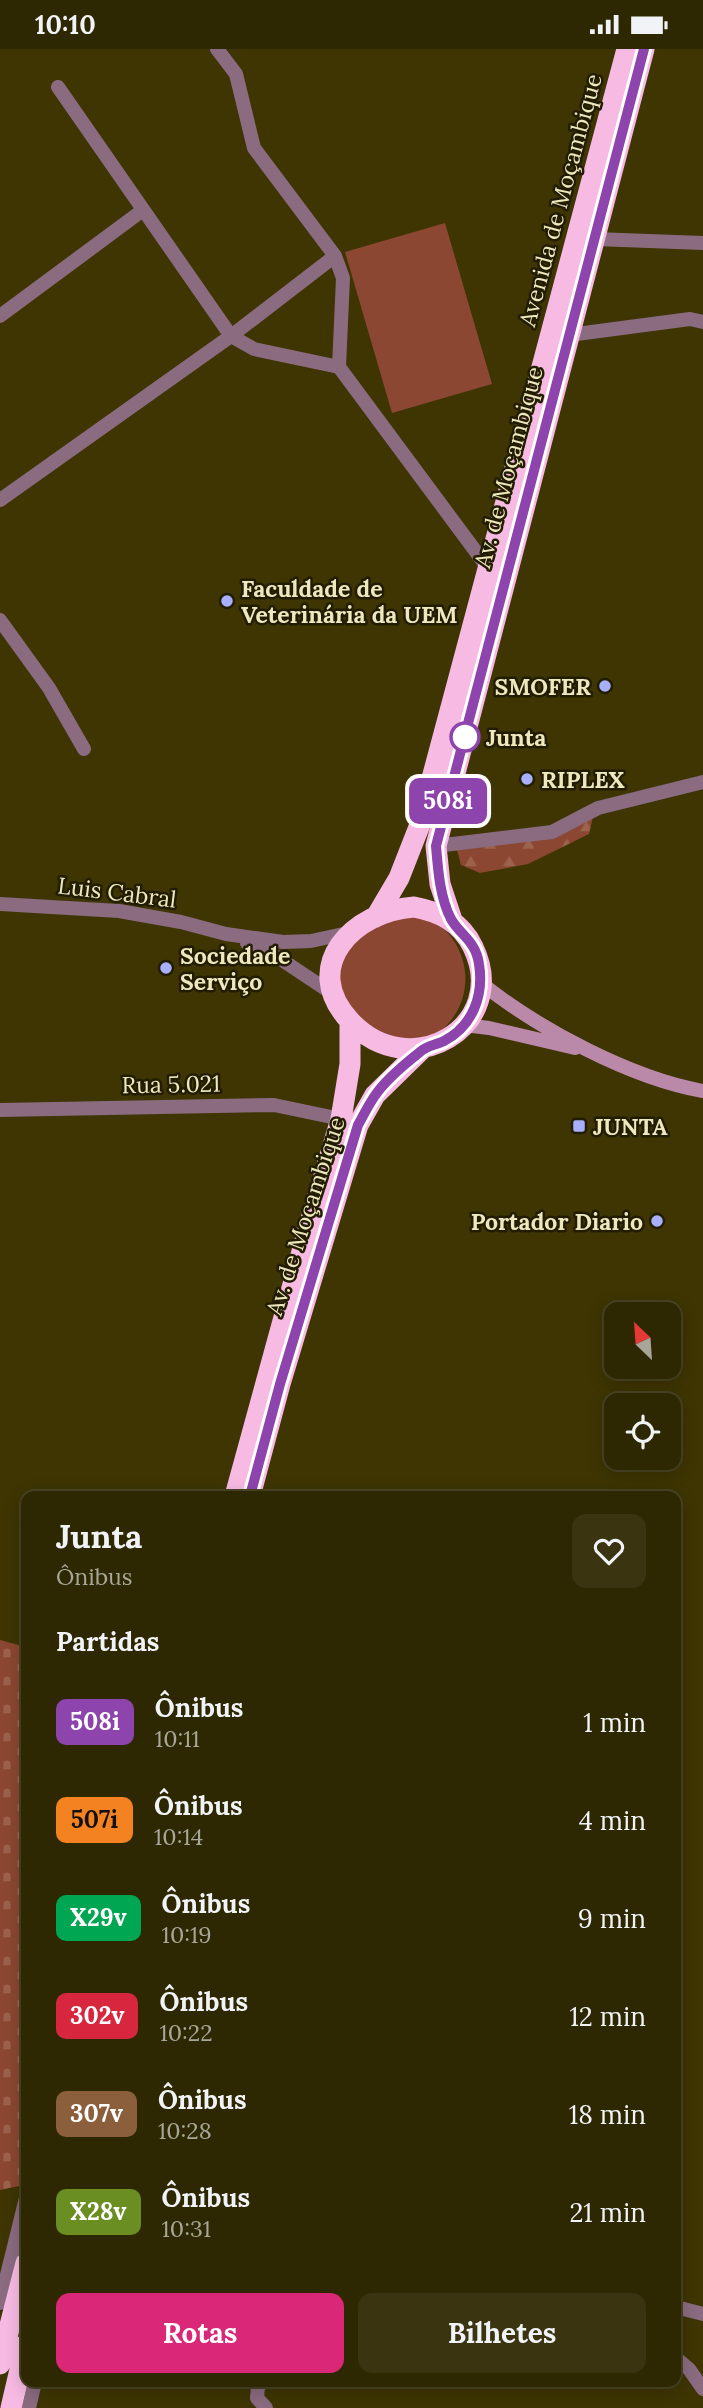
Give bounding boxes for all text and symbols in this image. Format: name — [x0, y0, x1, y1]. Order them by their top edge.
text: 10:10 — [35, 8, 96, 41]
street label: Avenida de Moçambique — [512, 70, 608, 331]
street label: Av. de Moçambique — [467, 363, 549, 572]
place label: Faculdade de Veterinária da UEM — [241, 574, 458, 629]
marker: Faculdade de Veterinária da UEM — [219, 593, 235, 609]
place label: SMOFER — [494, 672, 591, 701]
marker: SMOFER — [597, 678, 613, 694]
marker: Junta — [450, 722, 480, 752]
place label: Junta — [486, 723, 546, 752]
place label: RIPLEX — [541, 765, 625, 794]
marker: RIPLEX — [519, 771, 535, 787]
line badge: 508i — [399, 778, 497, 824]
text: 508i — [423, 785, 473, 816]
street label: Luis Cabral — [56, 870, 178, 914]
place label: Sociedade Serviço — [180, 941, 290, 996]
marker: Sociedade Serviço — [158, 960, 174, 976]
street label: Rua 5.021 — [121, 1069, 221, 1099]
place label: JUNTA — [593, 1112, 668, 1141]
street label: Av. de Moçambique — [259, 1113, 351, 1320]
marker: JUNTA — [571, 1118, 587, 1134]
place label: Portador Diario — [471, 1207, 643, 1236]
marker: Portador Diario — [649, 1213, 665, 1229]
north arrow — [604, 1302, 681, 1379]
map controls — [604, 1302, 681, 1470]
button: locate — [604, 1393, 681, 1470]
button: heart — [572, 1514, 646, 1588]
text: Junta — [56, 1515, 142, 1557]
text: Ônibus — [56, 1562, 132, 1591]
text: Partidas — [56, 1625, 159, 1658]
text: Ônibus — [155, 1691, 243, 1724]
text: 508i — [70, 1706, 120, 1737]
text: 1 min — [583, 1706, 646, 1739]
text: 10:11 — [155, 1724, 200, 1753]
text: Ônibus — [154, 1789, 243, 1822]
text: 507i — [71, 1804, 118, 1835]
text: 4 min — [579, 1804, 646, 1837]
text: 10:14 — [154, 1822, 203, 1851]
text: Ônibus — [162, 1887, 250, 1920]
text: X29v — [70, 1902, 127, 1933]
text: 9 min — [578, 1902, 646, 1935]
text: 10:19 — [162, 1920, 212, 1949]
text: Ônibus — [159, 1985, 248, 2018]
text: 302v — [70, 2000, 124, 2031]
text: 12 min — [569, 2000, 646, 2033]
text: 10:22 — [159, 2018, 213, 2047]
text: Ônibus — [158, 2083, 247, 2116]
text: 307v — [70, 2098, 123, 2129]
text: 18 min — [569, 2098, 646, 2131]
text: 10:28 — [158, 2116, 212, 2145]
text: Ônibus — [162, 2181, 250, 2214]
text: X28v — [70, 2196, 127, 2227]
text: 21 min — [569, 2196, 646, 2229]
text: 10:31 — [162, 2214, 211, 2243]
button: Rotas — [56, 2293, 344, 2373]
button: Bilhetes — [358, 2293, 646, 2373]

